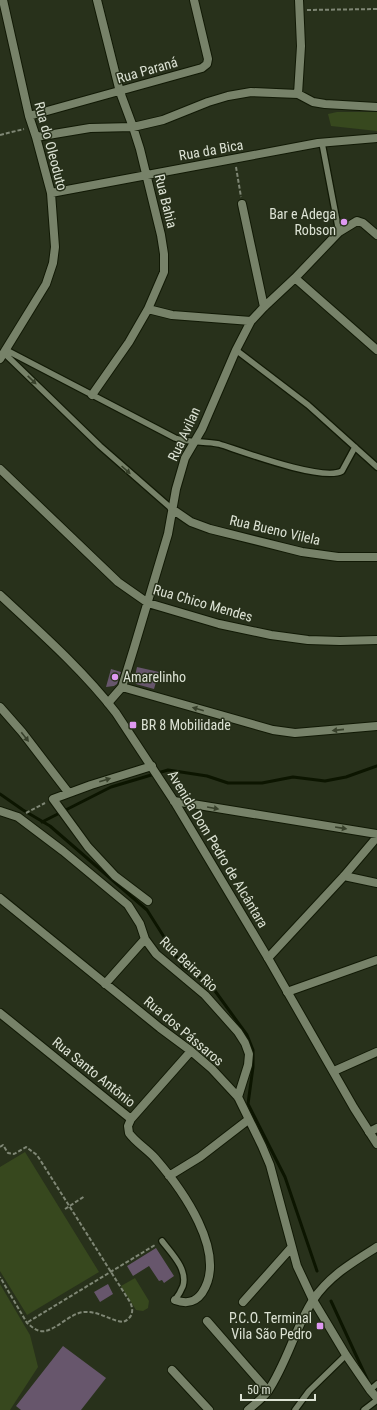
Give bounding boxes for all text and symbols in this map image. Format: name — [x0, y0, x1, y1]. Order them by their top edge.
street label: Rua Paraná — [115, 54, 179, 86]
street label: Rua do Oleoduto — [31, 100, 71, 192]
street label: Rua da Bica — [178, 136, 244, 164]
street label: Rua Bahia — [152, 172, 180, 230]
place label: Bar e Adega Robson — [269, 206, 336, 238]
marker: Bar e Adega Robson — [339, 217, 349, 227]
one-way arrow — [27, 375, 37, 385]
street label: Rua Avilan — [165, 404, 203, 464]
one-way arrow — [121, 465, 131, 474]
street label: Rua Bueno Vilela — [228, 512, 322, 548]
street label: Rua Chico Mendes — [152, 581, 254, 625]
place label: Amarelinho — [123, 669, 186, 685]
marker: Amarelinho — [110, 672, 120, 682]
one-way arrow — [191, 706, 203, 712]
place label: BR 8 Mobilidade — [141, 717, 231, 733]
marker: BR 8 Mobilidade — [128, 720, 138, 730]
one-way arrow — [332, 727, 344, 733]
one-way arrow — [21, 731, 29, 742]
street label: Avenida Dom Pedro de Alcântara — [165, 767, 271, 931]
one-way arrow — [99, 777, 111, 783]
one-way arrow — [206, 805, 219, 811]
one-way arrow — [335, 825, 347, 831]
street label: Rua Beira Rio — [157, 933, 221, 995]
street label: Rua dos Pássaros — [141, 993, 227, 1069]
street label: Rua Santo Antônio — [49, 1034, 139, 1110]
place label: P.C.O. Terminal Vila São Pedro — [229, 1310, 312, 1342]
marker: P.C.O. Terminal Vila São Pedro — [315, 1321, 325, 1331]
scale bar — [241, 1376, 315, 1402]
text: 50 m — [247, 1383, 271, 1397]

